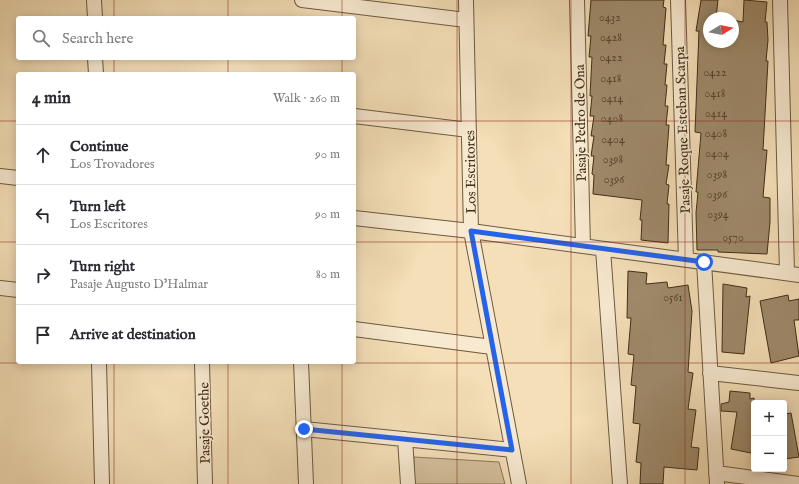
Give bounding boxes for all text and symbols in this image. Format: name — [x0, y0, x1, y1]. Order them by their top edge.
house number: 0432 — [599, 10, 621, 25]
north arrow — [703, 12, 739, 48]
search box — [16, 16, 356, 60]
icon: search — [30, 27, 52, 49]
text: Search here — [62, 29, 133, 48]
house number: 0428 — [600, 30, 622, 45]
street label: Pasaje Roque Esteban Scarpa — [671, 45, 695, 214]
house number: 0422 — [599, 50, 623, 65]
street label: Pasaje Pedro de Ona — [571, 63, 591, 182]
house number: 0422 — [703, 65, 727, 80]
house number: 0418 — [601, 71, 622, 86]
house number: 0418 — [705, 86, 726, 101]
text: 4 min — [32, 88, 71, 109]
text: Walk · 260 m — [273, 90, 340, 107]
house number: 0414 — [601, 91, 623, 106]
house number: 0414 — [705, 106, 727, 121]
house number: 0408 — [601, 111, 623, 126]
house number: 0408 — [705, 126, 727, 141]
street label: Los Escritores — [461, 130, 481, 214]
house number: 0404 — [601, 132, 625, 147]
text: Continue — [70, 137, 128, 156]
icon: ahead — [32, 144, 54, 166]
text: 90 m — [315, 146, 340, 163]
house number: 0404 — [705, 146, 729, 161]
house number: 0398 — [603, 152, 623, 167]
text: Los Trovadores — [70, 156, 154, 173]
house number: 0398 — [707, 167, 727, 182]
house number: 0396 — [604, 172, 625, 187]
house number: 0396 — [707, 187, 728, 202]
text: Turn left — [70, 197, 126, 216]
icon: left — [32, 204, 54, 226]
text: 90 m — [315, 206, 340, 223]
house number: 0394 — [707, 207, 729, 222]
text: Los Escritores — [70, 216, 148, 233]
house number: 0570 — [722, 230, 744, 245]
route start — [695, 253, 713, 271]
text: Turn right — [70, 257, 135, 276]
icon: right — [32, 264, 54, 286]
text: 80 m — [316, 266, 340, 283]
text: Pasaje Augusto D'Halmar — [70, 276, 208, 293]
house number: 0561 — [663, 290, 683, 305]
icon: arrive — [32, 324, 54, 346]
text: Arrive at destination — [70, 325, 196, 344]
street label: Pasaje Goethe — [195, 381, 215, 464]
map controls — [751, 400, 787, 472]
button: + — [751, 400, 787, 436]
route end — [295, 420, 313, 438]
button: − — [751, 436, 787, 472]

